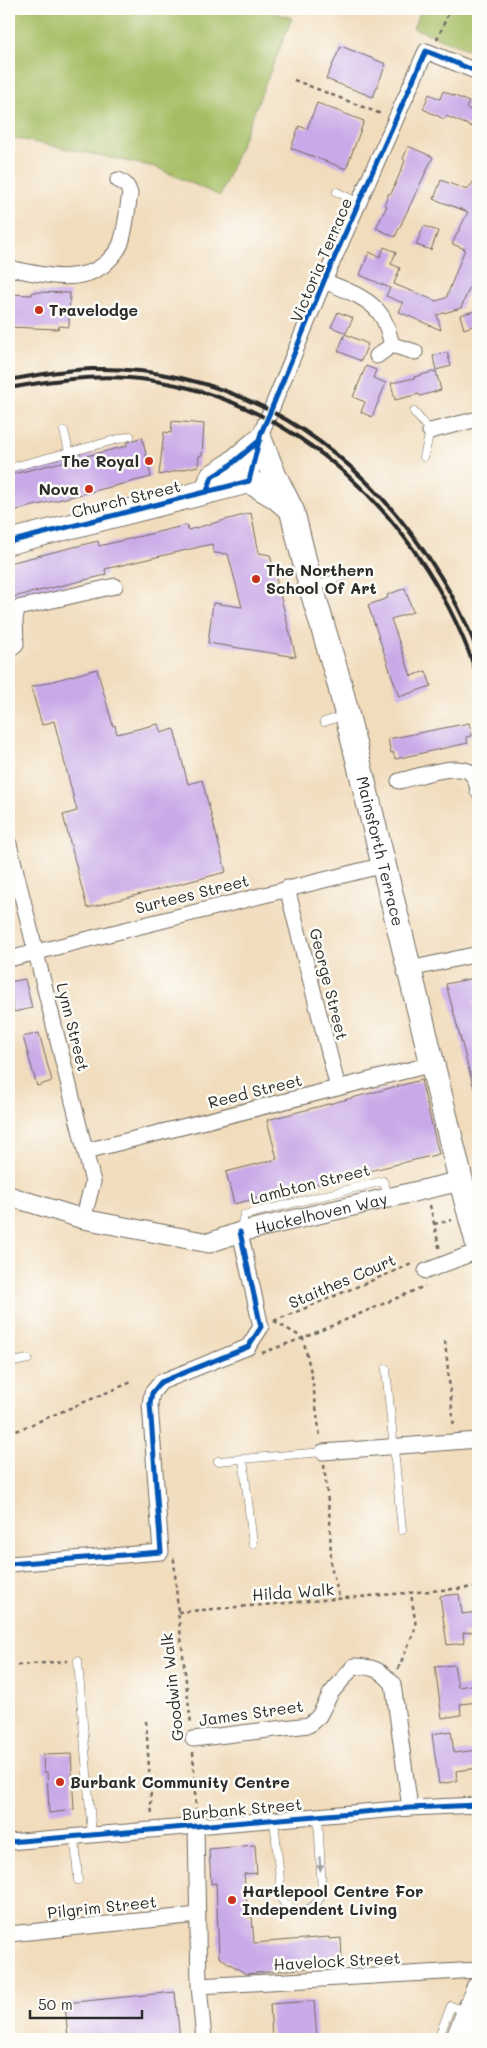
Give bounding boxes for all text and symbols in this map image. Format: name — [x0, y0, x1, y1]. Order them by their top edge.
street label: Victoria Terrace — [285, 194, 356, 325]
place label: Travelodge — [49, 299, 138, 320]
marker: Travelodge — [33, 304, 45, 316]
place label: The Royal — [61, 450, 139, 471]
marker: The Royal — [143, 455, 155, 467]
street label: Church Street — [69, 475, 183, 522]
place label: Nova — [39, 478, 79, 499]
marker: Nova — [83, 483, 95, 495]
place label: The Northern School Of Art — [266, 559, 377, 598]
marker: The Northern School Of Art — [250, 573, 262, 585]
street label: Mainsforth Terrace — [352, 774, 409, 928]
street label: Surtees Street — [133, 869, 251, 918]
street label: George Street — [305, 926, 354, 1042]
street label: Lynn Street — [52, 980, 95, 1073]
street label: Reed Street — [206, 1069, 304, 1112]
street label: Lambton Street — [248, 1158, 372, 1209]
street label: Huckelhoven Way — [253, 1187, 389, 1238]
street label: Staithes Court — [285, 1249, 399, 1313]
street label: Hilda Walk — [251, 1578, 335, 1605]
street label: Goodwin Walk — [155, 1632, 188, 1742]
street label: James Street — [197, 1695, 304, 1730]
place label: Burbank Community Centre — [70, 1771, 290, 1792]
marker: Burbank Community Centre — [54, 1776, 66, 1788]
street label: Burbank Street — [181, 1793, 303, 1824]
one-way arrow — [317, 1856, 325, 1872]
place label: Hartlepool Centre For Independent Living — [242, 1880, 423, 1919]
street label: Pilgrim Street — [46, 1890, 158, 1923]
marker: Hartlepool Centre For Independent Living — [226, 1894, 238, 1906]
street label: Havelock Street — [273, 1947, 401, 1974]
scale bar — [30, 1988, 142, 2020]
text: 50 m — [38, 1994, 73, 2014]

